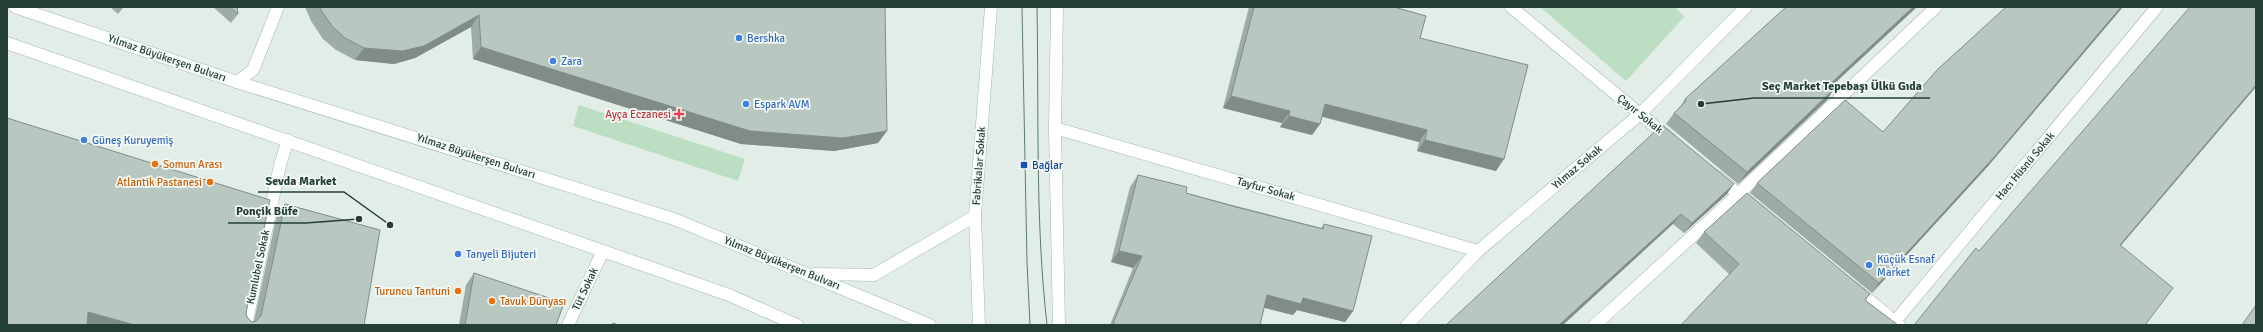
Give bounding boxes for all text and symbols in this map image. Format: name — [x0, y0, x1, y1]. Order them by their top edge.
street label: Yılmaz Büyükerşen Bulvarı — [106, 32, 228, 84]
place label: Bershka — [747, 32, 786, 45]
marker: Bershka — [734, 33, 744, 43]
place label: Zara — [561, 55, 583, 68]
marker: Zara — [548, 56, 558, 66]
callout: Seç Market Tepebaşı Ülkü Gıda — [1754, 74, 1930, 98]
text: Seç Market Tepebaşı Ülkü Gıda — [1762, 79, 1922, 94]
street label: Çayır Sokak — [1614, 92, 1666, 137]
place label: Espark AVM — [754, 98, 810, 111]
marker: Espark AVM — [741, 99, 751, 109]
place label: Ayça Eczanesi — [605, 108, 671, 121]
marker: Ayça Eczanesi — [674, 109, 684, 119]
street label: Fabrikalar Sokak — [970, 126, 988, 206]
street label: Hacı Hüsnü Sokak — [1993, 129, 2058, 203]
street label: Yılmaz Büyükerşen Bulvarı — [415, 131, 537, 181]
place label: Güneş Kuruyemiş — [92, 134, 174, 147]
marker: Güneş Kuruyemiş — [79, 135, 89, 145]
street label: Yılmaz Sokak — [1549, 142, 1605, 192]
place label: Somun Arası — [163, 158, 222, 171]
marker: Somun Arası — [150, 159, 160, 169]
place label: Bağlar — [1032, 159, 1063, 172]
marker: Bağlar — [1019, 160, 1029, 170]
callout: Sevda Market — [258, 168, 344, 192]
text: Sevda Market — [266, 174, 337, 189]
street label: Tayfur Sokak — [1235, 174, 1297, 204]
place label: Atlantik Pastanesi — [117, 176, 202, 189]
marker: Atlantik Pastanesi — [205, 177, 215, 187]
callout: Ponçik Büfe — [228, 199, 306, 223]
text: Ponçik Büfe — [236, 204, 298, 219]
street label: Kumlubel Sokak — [244, 228, 272, 305]
street label: Yılmaz Büyükerşen Bulvarı — [722, 234, 842, 292]
place label: Tanyeli Bijuteri — [466, 248, 536, 261]
marker: Tanyeli Bijuteri — [453, 249, 463, 259]
place label: Küçük Esnaf Market — [1877, 253, 1936, 279]
marker: Küçük Esnaf Market — [1864, 260, 1874, 270]
street label: Tüt Sokak — [569, 265, 601, 312]
place label: Turuncu Tantuni — [375, 285, 450, 298]
marker: Turuncu Tantuni — [453, 286, 463, 296]
place label: Tavuk Dünyası — [500, 295, 566, 308]
marker: Tavuk Dünyası — [487, 296, 497, 306]

